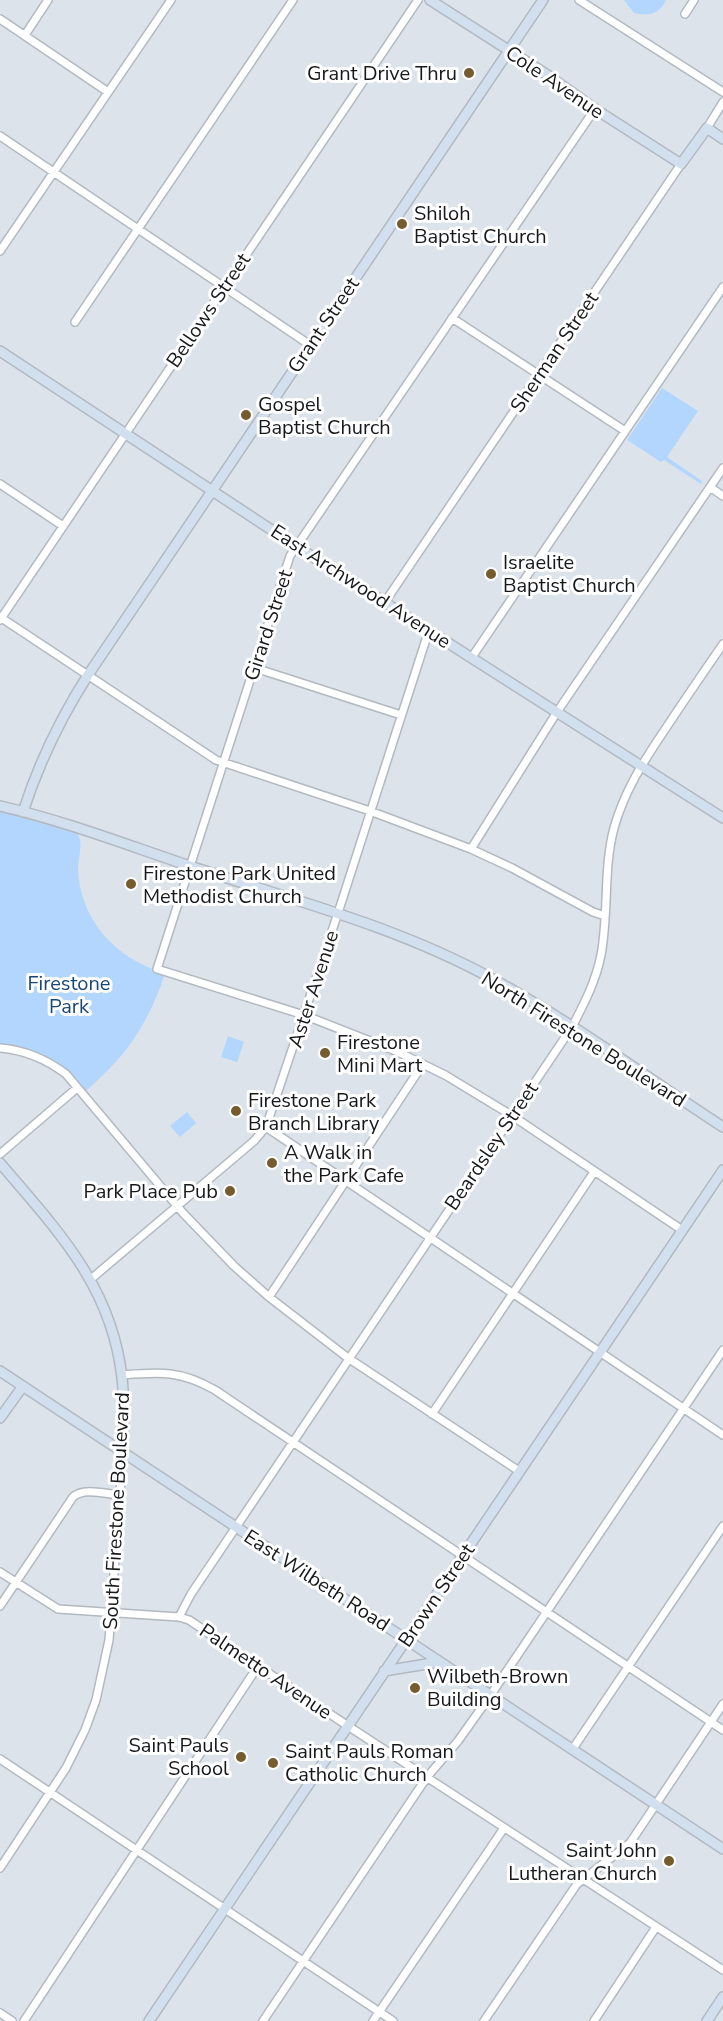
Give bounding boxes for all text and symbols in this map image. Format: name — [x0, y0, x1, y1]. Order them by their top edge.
street label: Cole Avenue — [500, 39, 609, 125]
place label: Grant Drive Thru — [307, 60, 457, 87]
marker: Grant Drive Thru — [462, 66, 476, 80]
place label: Shiloh Baptist Church — [414, 200, 547, 250]
marker: Shiloh Baptist Church — [395, 217, 409, 231]
street label: Bellows Street — [160, 247, 257, 373]
street label: Grant Street — [281, 271, 366, 379]
street label: Sherman Street — [504, 286, 605, 418]
place label: Gospel Baptist Church — [258, 391, 391, 441]
marker: Gospel Baptist Church — [239, 408, 253, 422]
street label: East Archwood Avenue — [265, 518, 456, 655]
place label: Israelite Baptist Church — [503, 549, 636, 599]
street label: Girard Street — [238, 565, 299, 684]
marker: Israelite Baptist Church — [484, 567, 498, 581]
place label: Firestone Park United Methodist Church — [143, 860, 336, 910]
marker: Firestone Park United Methodist Church — [124, 877, 138, 891]
street label: Aster Avenue — [282, 927, 345, 1051]
street label: North Firestone Boulevard — [476, 965, 691, 1114]
park label: Firestone Park — [28, 970, 110, 1020]
place label: Firestone Mini Mart — [337, 1029, 423, 1079]
marker: Firestone Mini Mart — [318, 1046, 332, 1060]
street label: Beardsley Street — [438, 1076, 545, 1216]
place label: Firestone Park Branch Library — [248, 1087, 380, 1137]
marker: Firestone Park Branch Library — [229, 1104, 243, 1118]
place label: A Walk in the Park Cafe — [284, 1139, 404, 1189]
marker: A Walk in the Park Cafe — [265, 1156, 279, 1170]
place label: Park Place Pub — [83, 1178, 218, 1205]
marker: Park Place Pub — [223, 1184, 237, 1198]
street label: South Firestone Boulevard — [97, 1392, 136, 1630]
street label: East Wilbeth Road — [239, 1523, 395, 1638]
street label: Brown Street — [392, 1537, 482, 1652]
street label: Palmetto Avenue — [194, 1617, 337, 1726]
place label: Wilbeth-Brown Building — [427, 1663, 568, 1713]
marker: Wilbeth-Brown Building — [408, 1681, 422, 1695]
place label: Saint Pauls School — [129, 1732, 229, 1782]
place label: Saint Pauls Roman Catholic Church — [285, 1738, 454, 1788]
marker: Saint Pauls School — [234, 1750, 248, 1764]
marker: Saint Pauls Roman Catholic Church — [266, 1756, 280, 1770]
place label: Saint John Lutheran Church — [508, 1837, 657, 1887]
marker: Saint John Lutheran Church — [662, 1854, 676, 1868]

